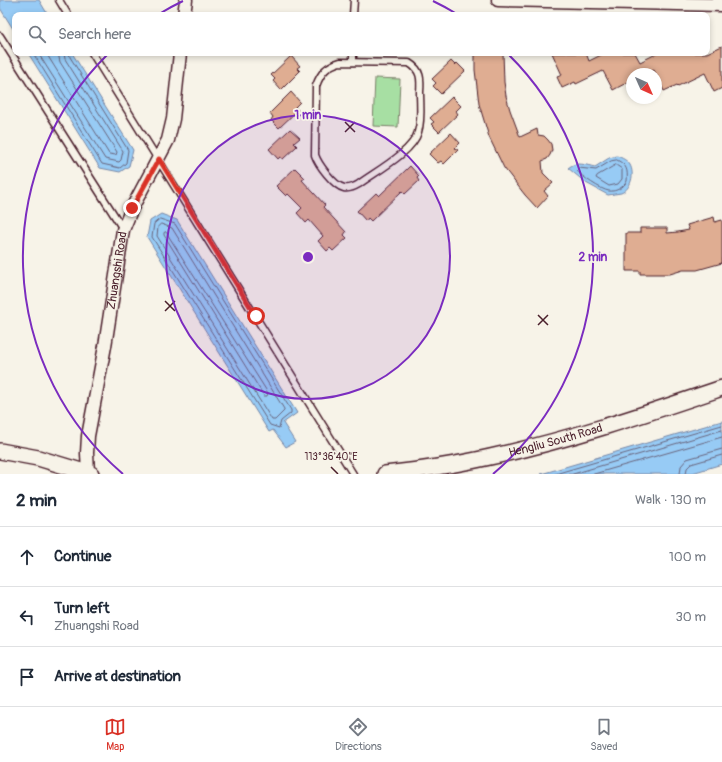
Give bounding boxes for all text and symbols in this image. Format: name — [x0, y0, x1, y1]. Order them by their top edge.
search box — [12, 12, 710, 56]
icon: search — [26, 23, 48, 45]
text: Search here — [58, 25, 131, 44]
north arrow — [626, 68, 662, 104]
text: 1 min — [295, 108, 322, 123]
route end — [123, 199, 141, 217]
street label: Zhuangshi Road — [103, 230, 130, 311]
centre of rings — [301, 250, 315, 264]
text: 2 min — [579, 250, 608, 265]
route start — [247, 307, 265, 325]
street label: Hengliu South Road — [507, 420, 604, 460]
text: 113°36'40"E — [304, 451, 358, 463]
text: 2 min — [16, 490, 57, 511]
text: Walk · 130 m — [635, 492, 706, 508]
icon: ahead — [16, 546, 38, 568]
text: Continue — [54, 547, 112, 566]
text: 100 m — [669, 549, 706, 565]
text: Turn left — [54, 599, 110, 618]
icon: left — [16, 606, 38, 628]
text: 30 m — [676, 609, 706, 625]
text: Zhuangshi Road — [54, 618, 139, 634]
icon: arrive — [16, 666, 38, 688]
text: Arrive at destination — [54, 667, 181, 686]
tab: Map — [104, 716, 126, 753]
tab: Directions — [335, 716, 382, 753]
tab: Saved — [590, 716, 618, 753]

